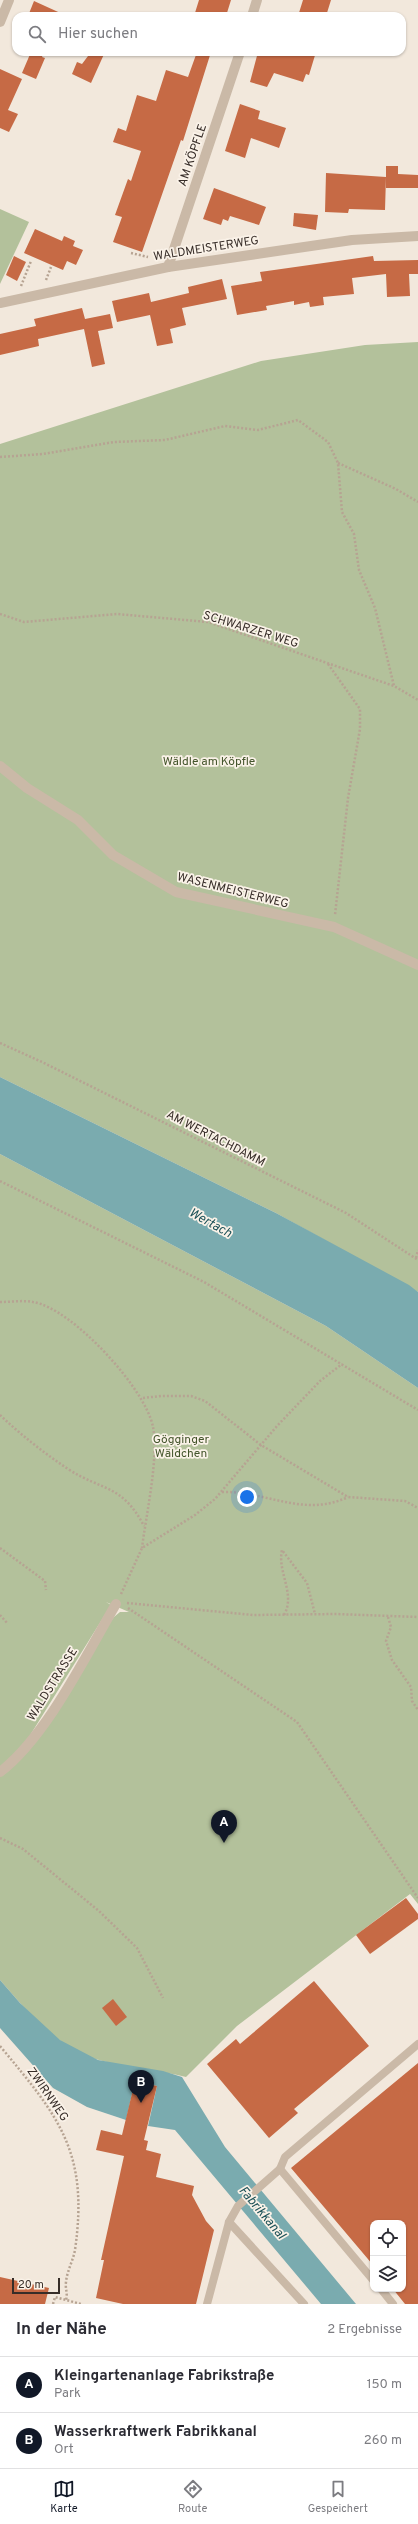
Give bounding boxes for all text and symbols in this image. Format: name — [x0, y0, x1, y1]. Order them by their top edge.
search box — [12, 12, 406, 56]
icon: search — [26, 23, 48, 45]
text: Hier suchen — [58, 25, 138, 44]
street label: AM KÖPFLE — [175, 122, 211, 189]
street label: WALDMEISTERWEG — [152, 233, 260, 265]
street label: SCHWARZER WEG — [201, 608, 300, 652]
park label: Wäldle am Köpfle — [163, 754, 255, 770]
street label: WASENMEISTERWEG — [175, 869, 290, 913]
street label: AM WERTACHDAMM — [163, 1107, 268, 1171]
water label: Wertach — [186, 1205, 234, 1242]
park label: Gögginger Wäldchen — [153, 1432, 210, 1462]
your location — [237, 1487, 257, 1507]
street label: WALDSTRASSE — [24, 1645, 82, 1724]
pin: A — [211, 1810, 237, 1843]
street label: ZWIRNWEG — [23, 2064, 72, 2125]
pin: B — [128, 2070, 154, 2103]
water label: Fabrikkanal — [235, 2184, 289, 2244]
map controls — [370, 2220, 406, 2292]
button: locate — [370, 2220, 406, 2256]
button: layers — [370, 2256, 406, 2292]
scale bar — [12, 2276, 60, 2295]
text: 20 m — [18, 2278, 44, 2292]
text: In der Nähe — [16, 2319, 107, 2341]
text: 2 Ergebnisse — [327, 2322, 402, 2338]
text: Kleingartenanlage Fabrikstraße — [54, 2367, 274, 2386]
text: A — [24, 2377, 34, 2393]
text: 150 m — [367, 2377, 402, 2393]
text: Park — [54, 2386, 81, 2402]
text: Wasserkraftwerk Fabrikkanal — [54, 2423, 257, 2442]
text: B — [25, 2433, 33, 2449]
text: 260 m — [364, 2433, 402, 2449]
text: Ort — [54, 2442, 74, 2458]
tab: Karte — [50, 2478, 78, 2516]
tab: Route — [178, 2478, 207, 2516]
tab: Gespeichert — [308, 2478, 368, 2516]

